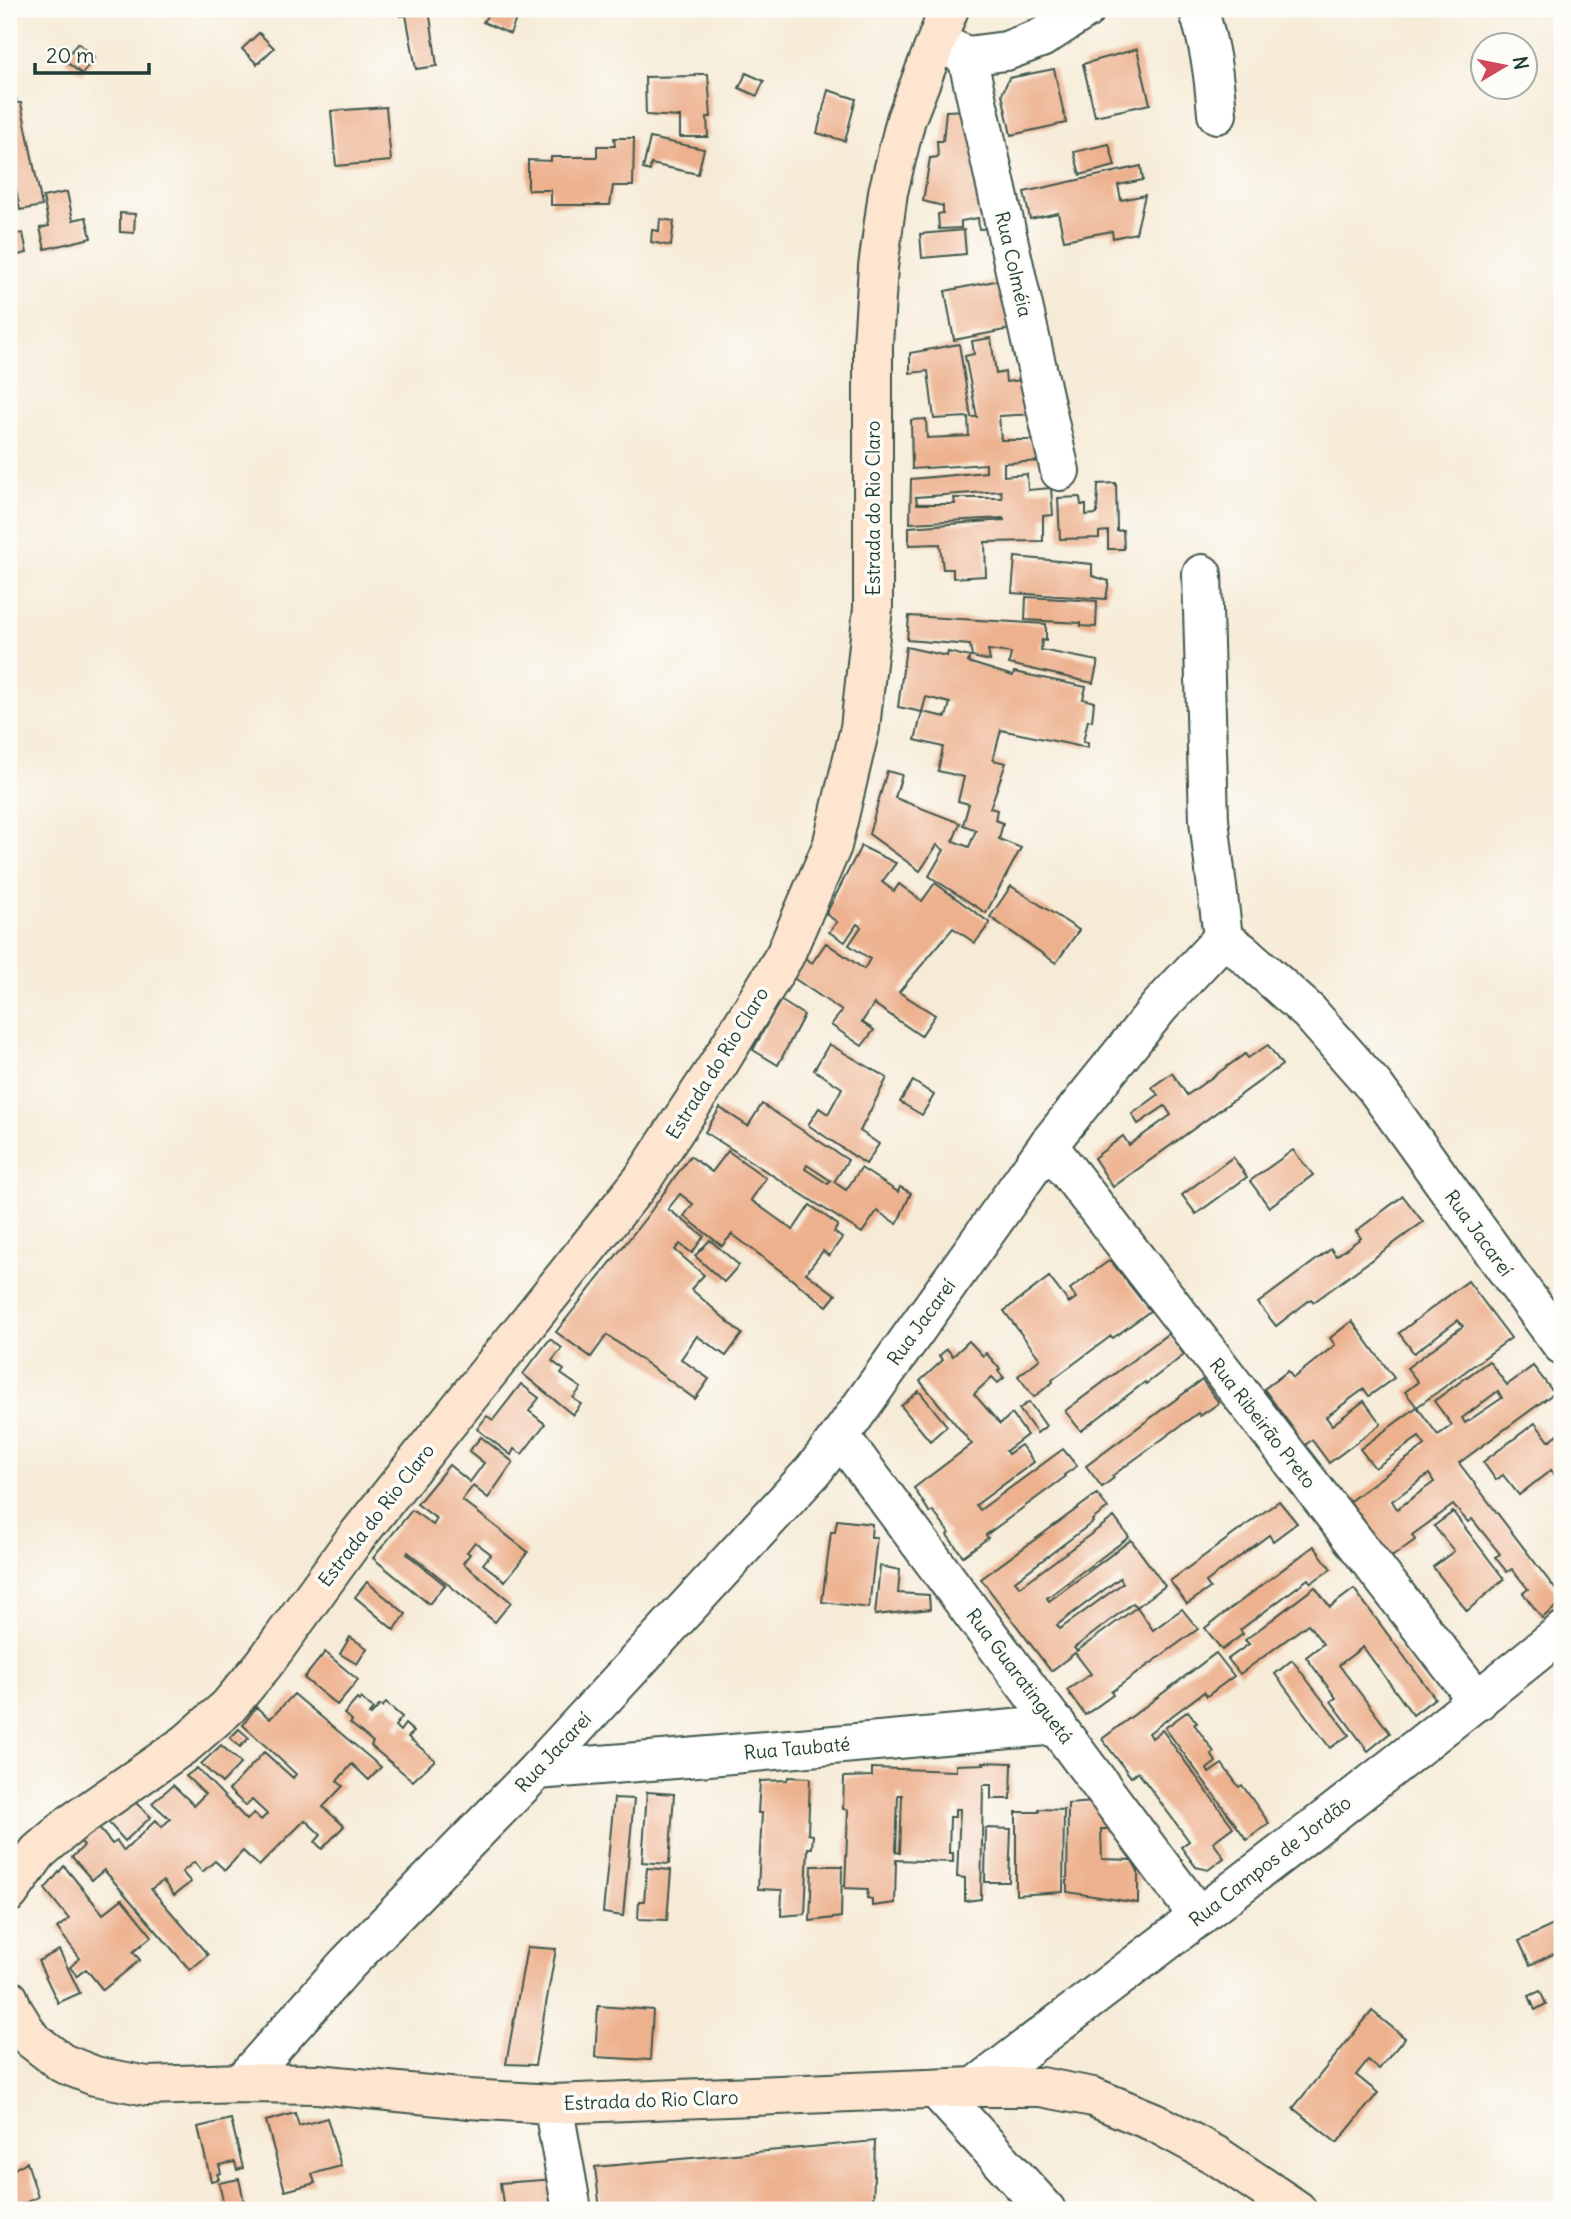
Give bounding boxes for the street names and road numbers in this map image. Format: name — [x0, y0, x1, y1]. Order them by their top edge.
street label: Rua Colméia — [990, 209, 1038, 319]
street label: Estrada do Rio Claro — [861, 421, 885, 595]
street label: Estrada do Rio Claro — [660, 982, 774, 1144]
street label: Rua Jacareí — [1440, 1185, 1518, 1281]
street label: Rua Jacareí — [882, 1274, 960, 1370]
street label: Rua Ribeirão Preto — [1205, 1353, 1321, 1493]
street label: Estrada do Rio Claro — [313, 1439, 439, 1591]
street label: Rua Guaratinguetá — [961, 1604, 1079, 1748]
street label: Rua Jacareí — [510, 1707, 596, 1797]
street label: Rua Taubaté — [743, 1731, 851, 1765]
street label: Rua Campos de Jordão — [1184, 1790, 1356, 1932]
street label: Estrada do Rio Claro — [563, 2085, 739, 2115]

